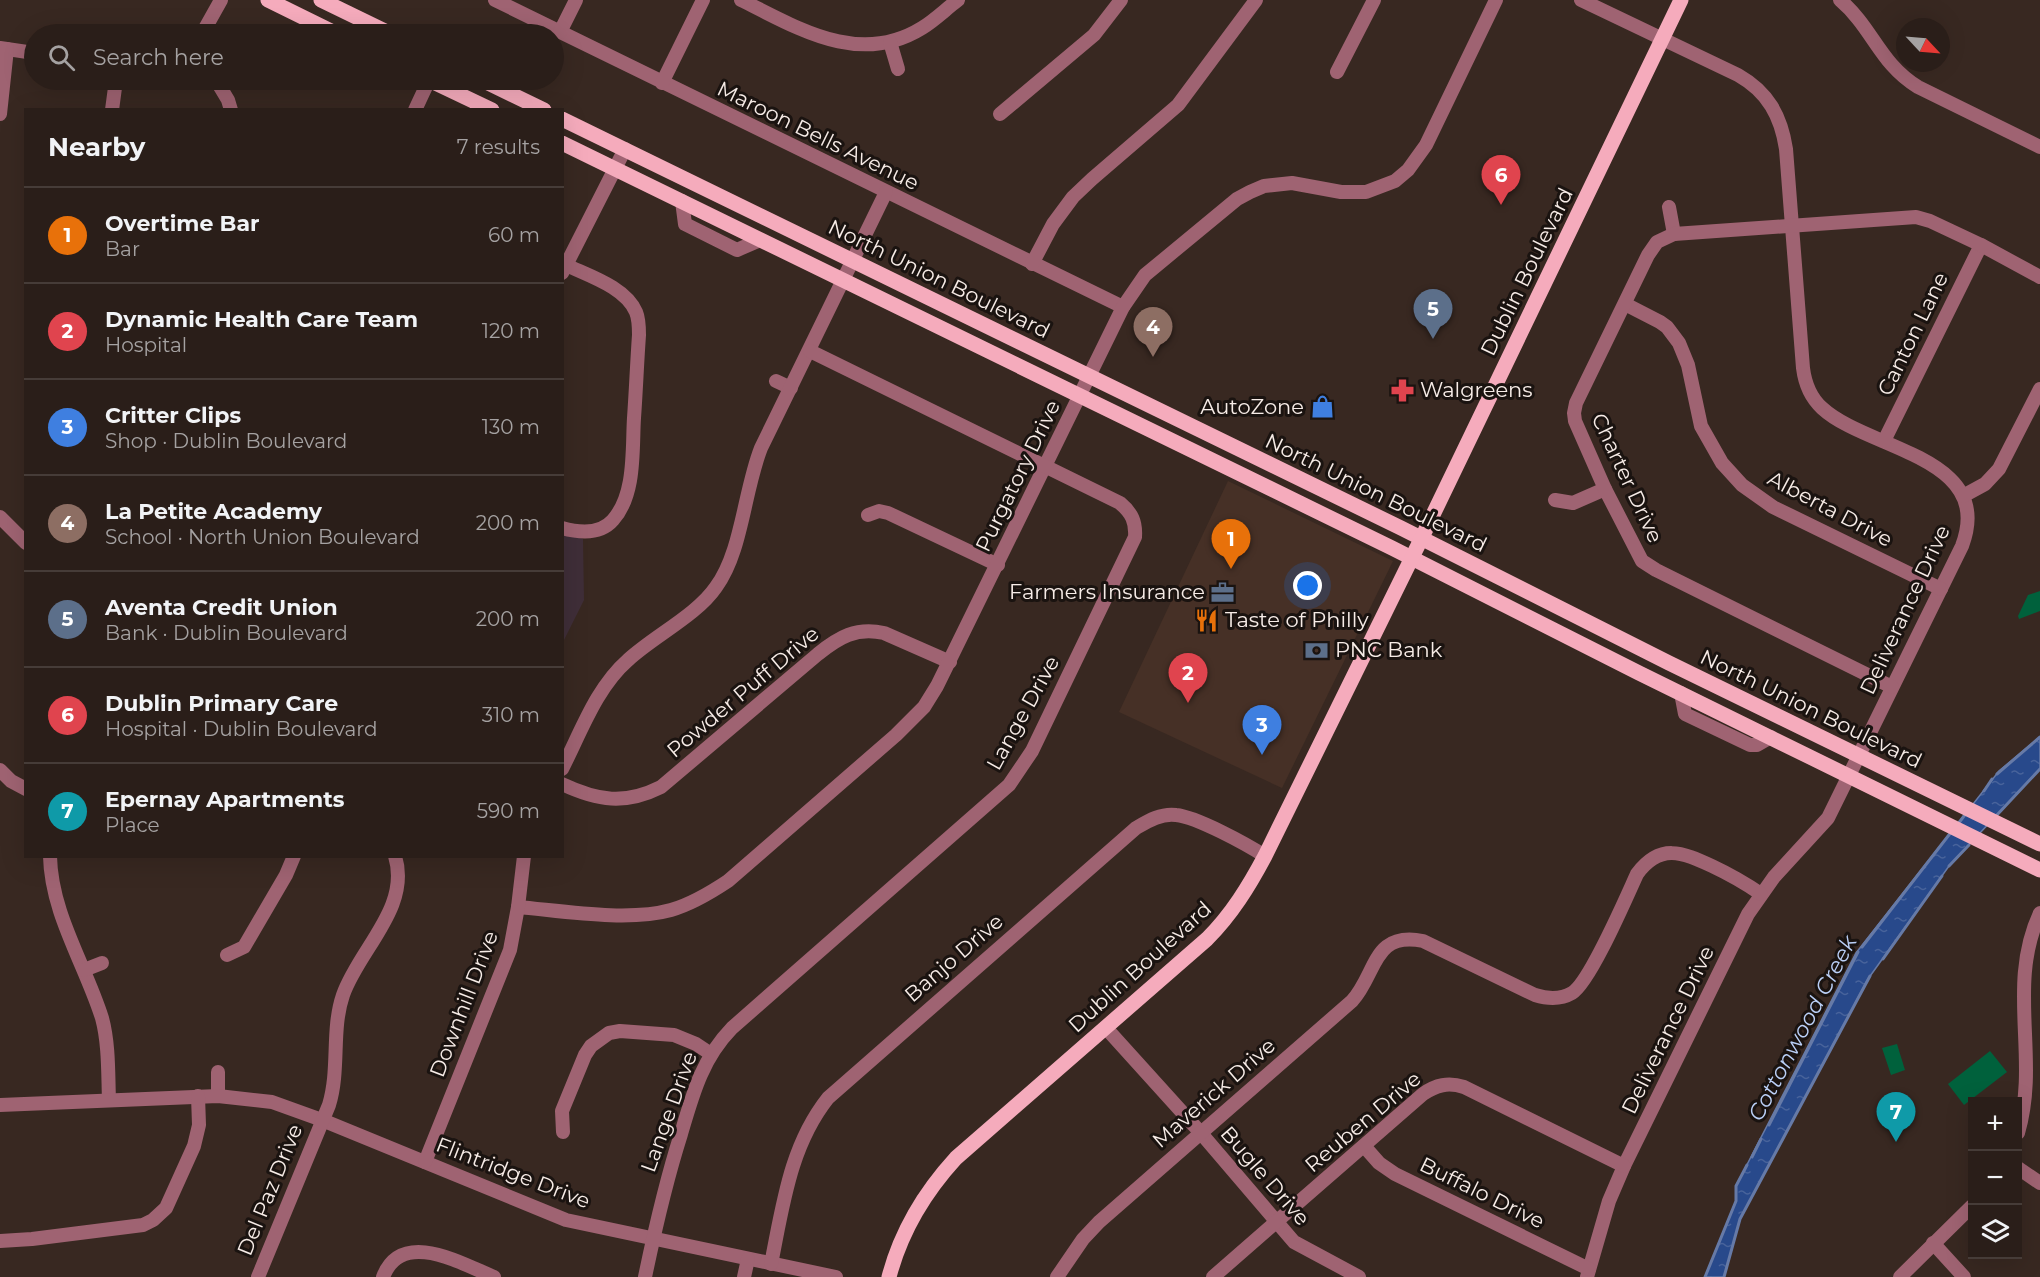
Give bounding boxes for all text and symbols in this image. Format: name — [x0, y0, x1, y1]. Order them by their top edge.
north arrow — [1896, 18, 1950, 72]
search box — [24, 24, 564, 90]
icon: search — [45, 41, 78, 74]
text: Search here — [93, 44, 224, 71]
street label: Maroon Bells Avenue — [713, 76, 923, 195]
text: Nearby — [48, 131, 145, 163]
text: 7 results — [457, 135, 540, 159]
pin: 6 — [1482, 156, 1520, 205]
street label: Dublin Boulevard — [1475, 184, 1578, 360]
text: Overtime Bar — [105, 210, 259, 237]
street label: North Union Boulevard — [824, 214, 1054, 343]
text: 1 — [64, 223, 71, 247]
text: 60 m — [488, 223, 540, 247]
text: Bar — [105, 237, 140, 261]
street label: Canton Lane — [1872, 268, 1953, 399]
pin: 5 — [1414, 290, 1452, 339]
text: Dynamic Health Care Team — [105, 306, 418, 333]
pin: 4 — [1134, 308, 1172, 357]
text: 2 — [62, 319, 73, 343]
text: 120 m — [482, 319, 540, 343]
text: Hospital — [105, 333, 187, 357]
pharmacy icon: Walgreens — [1389, 377, 1415, 403]
place label: Walgreens — [1420, 377, 1533, 402]
place label: AutoZone — [1200, 394, 1304, 419]
shop icon: AutoZone — [1309, 394, 1335, 420]
street label: Purgatory Drive — [970, 396, 1065, 556]
text: Critter Clips — [105, 402, 241, 429]
street label: Charter Drive — [1587, 409, 1668, 546]
text: 3 — [62, 415, 73, 439]
text: 130 m — [482, 415, 540, 439]
street label: North Union Boulevard — [1261, 428, 1491, 557]
text: Shop · Dublin Boulevard — [105, 429, 347, 453]
street label: Alberta Drive — [1764, 465, 1897, 552]
text: La Petite Academy — [105, 498, 322, 525]
text: 4 — [61, 511, 74, 535]
text: 200 m — [476, 511, 540, 535]
pin: 1 — [1212, 520, 1250, 569]
street label: Deliverance Drive — [1854, 521, 1955, 698]
text: School · North Union Boulevard — [105, 525, 420, 549]
your location — [1293, 571, 1322, 600]
place label: Farmers Insurance — [1009, 579, 1205, 604]
office icon: Farmers Insurance — [1210, 579, 1236, 605]
text: Aventa Credit Union — [105, 594, 338, 621]
text: 5 — [62, 607, 73, 631]
text: 200 m — [476, 607, 540, 631]
restaurant icon: Taste of Philly — [1194, 607, 1220, 633]
place label: Taste of Philly — [1225, 607, 1369, 632]
text: Bank · Dublin Boulevard — [105, 621, 348, 645]
street label: Powder Puff Drive — [662, 621, 824, 762]
bank icon: PNC Bank — [1304, 637, 1330, 663]
place label: PNC Bank — [1335, 637, 1443, 662]
street label: North Union Boulevard — [1696, 644, 1926, 773]
street label: Lange Drive — [981, 651, 1064, 774]
pin: 2 — [1168, 654, 1208, 703]
text: Dublin Primary Care — [105, 690, 338, 717]
text: 6 — [61, 703, 74, 727]
text: 310 m — [482, 703, 540, 727]
pin: 3 — [1242, 706, 1282, 755]
text: Hospital · Dublin Boulevard — [105, 717, 378, 741]
text: Epernay Apartments — [105, 786, 344, 813]
text: 7 — [61, 799, 74, 823]
text: 590 m — [477, 799, 540, 823]
text: Place — [105, 813, 160, 837]
street label: Dublin Boulevard — [1063, 896, 1216, 1037]
street label: Banjo Drive — [899, 908, 1008, 1007]
street label: Downhill Drive — [424, 927, 503, 1080]
water label: Cottonwood Creek — [1742, 930, 1863, 1126]
street label: Deliverance Drive — [1616, 942, 1719, 1118]
street label: Maverick Drive — [1147, 1032, 1280, 1153]
street label: Lange Drive — [635, 1048, 702, 1176]
street label: Reuben Drive — [1300, 1066, 1426, 1177]
pin: 7 — [1876, 1092, 1916, 1142]
map controls — [1968, 1097, 2022, 1259]
button: + — [1968, 1097, 2022, 1151]
street label: Del Paz Drive — [232, 1120, 307, 1259]
street label: Bugle Drive — [1216, 1121, 1315, 1230]
street label: Flintridge Drive — [433, 1132, 594, 1213]
button: − — [1968, 1151, 2022, 1205]
street label: Buffalo Drive — [1416, 1152, 1549, 1234]
button: layers — [1968, 1205, 2022, 1259]

